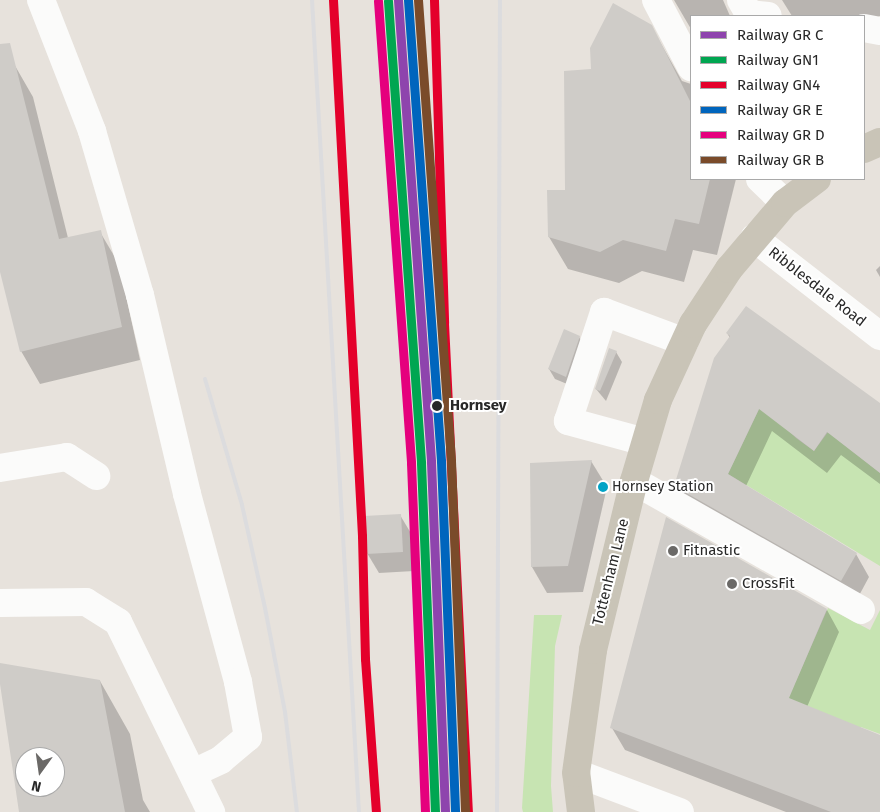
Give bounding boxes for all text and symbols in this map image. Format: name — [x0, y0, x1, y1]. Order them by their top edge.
legend — [690, 15, 865, 180]
text: Railway GR C — [737, 26, 824, 44]
text: Railway GN1 — [737, 51, 819, 69]
text: Railway GN4 — [737, 76, 820, 94]
text: Railway GR E — [737, 101, 823, 119]
text: Railway GR D — [737, 126, 825, 144]
text: Railway GR B — [737, 151, 824, 169]
street label: Ribblesdale Road — [765, 243, 869, 331]
marker: Hornsey — [428, 397, 446, 415]
place label: Hornsey — [450, 397, 507, 415]
place label: Hornsey Station — [612, 479, 714, 495]
marker: Hornsey Station — [598, 482, 608, 492]
street label: Tottenham Lane — [589, 517, 633, 627]
place label: Fitnastic — [683, 542, 740, 560]
marker: Fitnastic — [667, 545, 679, 557]
place label: CrossFit — [742, 575, 795, 593]
marker: CrossFit — [726, 578, 738, 590]
north arrow — [15, 747, 65, 797]
text: N — [30, 777, 43, 795]

